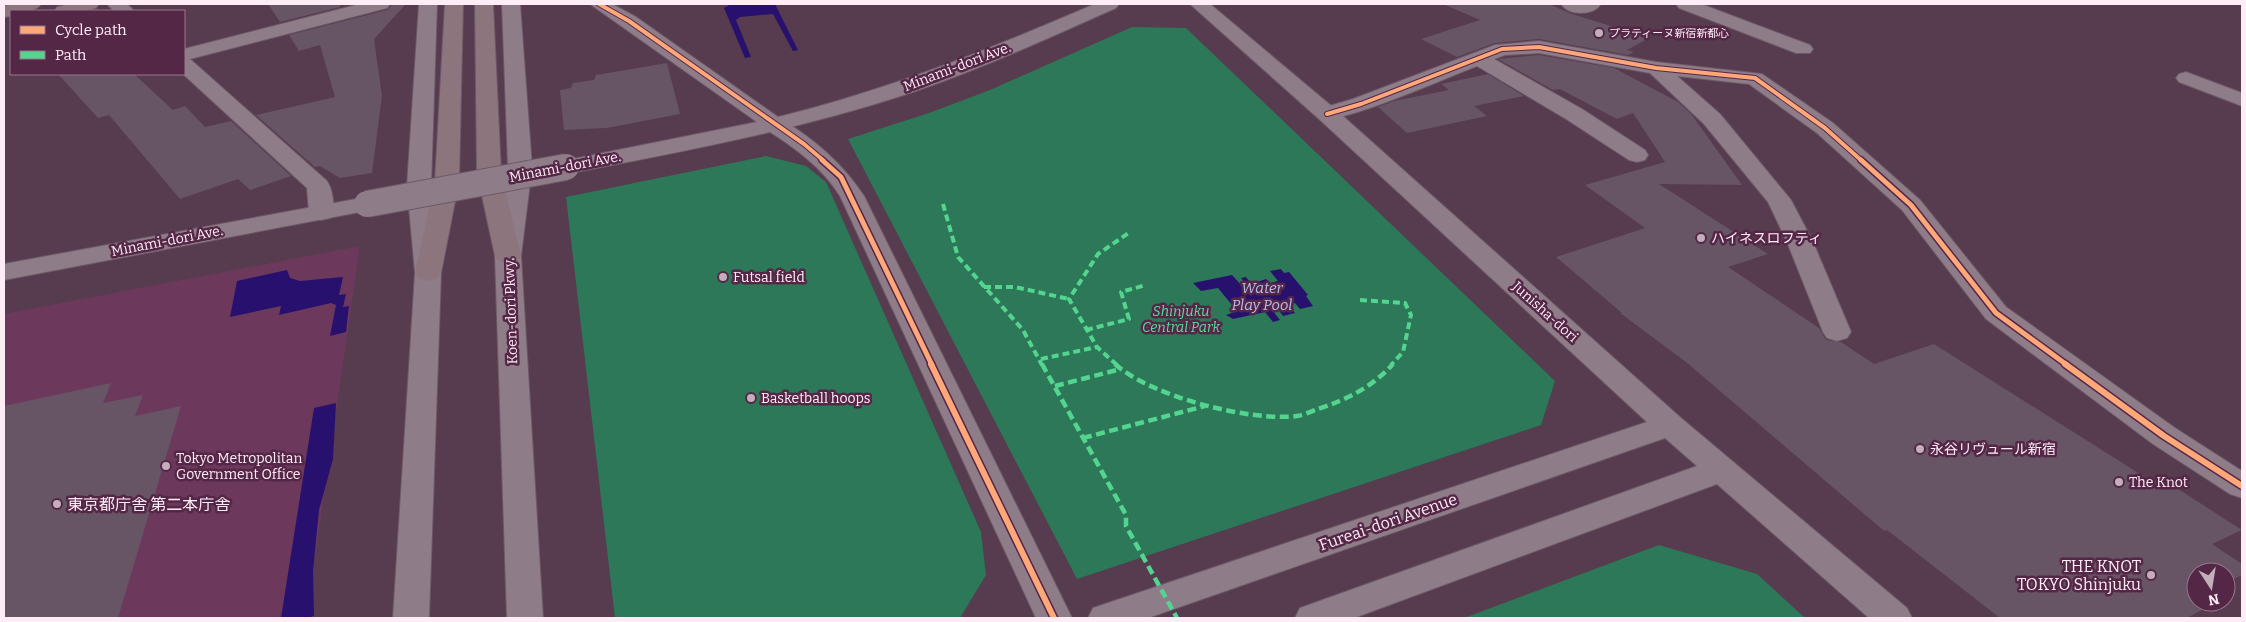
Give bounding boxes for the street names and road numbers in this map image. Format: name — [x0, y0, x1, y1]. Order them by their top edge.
street label: Minami-dori Ave. — [901, 39, 1013, 95]
street label: Minami-dori Ave. — [508, 148, 622, 186]
street label: Minami-dori Ave. — [110, 222, 224, 260]
street label: Koen-dori Pkwy. — [501, 257, 521, 364]
street label: Junisha-dori — [1508, 278, 1581, 346]
street label: Fureai-dori Avenue — [1316, 489, 1460, 555]

